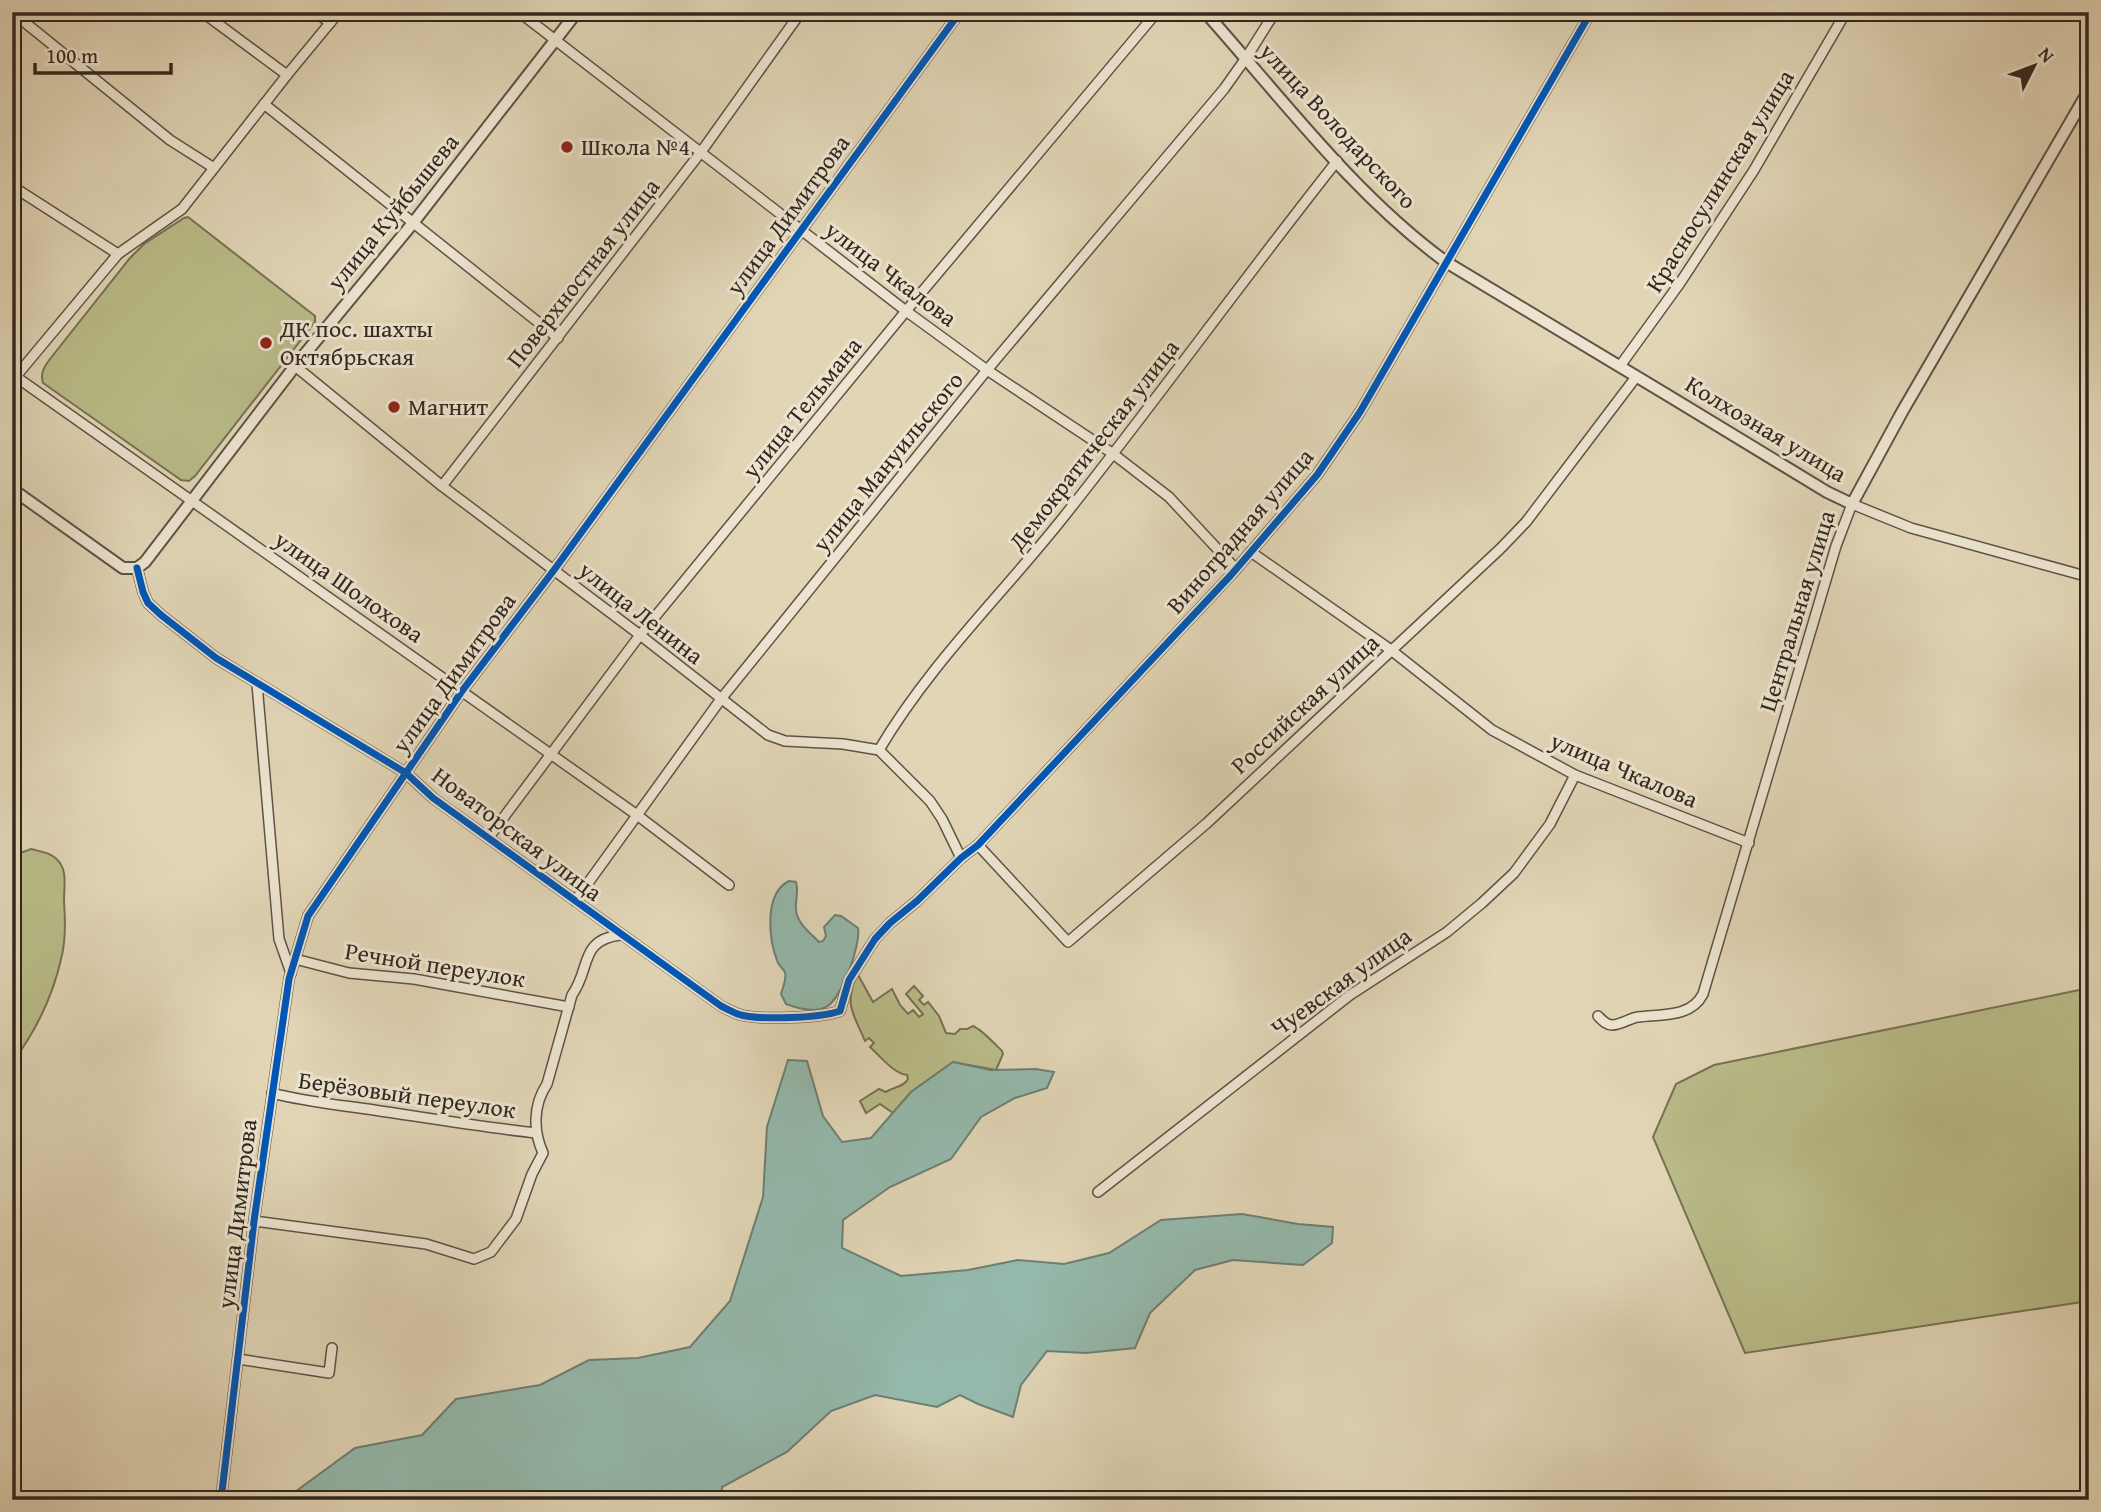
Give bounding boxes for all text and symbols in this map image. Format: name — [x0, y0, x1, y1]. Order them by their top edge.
scale bar — [35, 32, 172, 76]
north arrow — [2000, 32, 2070, 102]
street label: улица Володарского — [1251, 34, 1425, 217]
text: 100 m — [46, 40, 98, 71]
text: N — [2032, 41, 2061, 69]
street label: Красносулинская улица — [1637, 62, 1803, 299]
street label: улица Куйбышева — [318, 125, 467, 298]
street label: улица Димитрова — [717, 127, 858, 303]
place label: Школа №4 — [581, 129, 690, 164]
marker: Школа №4 — [559, 139, 575, 155]
street label: Поверхностная улица — [497, 170, 668, 375]
street label: улица Чкалова — [817, 212, 965, 335]
place label: ДК пос. шахты Октябрьская — [279, 311, 433, 374]
street label: улица Тельмана — [733, 329, 870, 487]
street label: Демократическая улица — [999, 331, 1188, 559]
marker: ДК пос. шахты Октябрьская — [258, 335, 274, 351]
street label: улица Мануильского — [803, 364, 971, 560]
street label: Колхозная улица — [1679, 367, 1854, 491]
place label: Магнит — [408, 389, 489, 424]
marker: Магнит — [386, 399, 402, 415]
street label: Виноградная улица — [1158, 440, 1322, 621]
street label: Центральная улица — [1749, 505, 1844, 716]
street label: улица Шолохова — [267, 521, 432, 652]
street label: улица Ленина — [571, 552, 712, 673]
street label: улица Димитрова — [383, 585, 524, 761]
street label: Российская улица — [1223, 625, 1387, 782]
street label: улица Чкалова — [1544, 722, 1704, 817]
street label: Новаторская улица — [425, 758, 610, 910]
street label: Чуевская улица — [1263, 918, 1419, 1045]
street label: Речной переулок — [342, 933, 528, 996]
street label: Берёзовый переулок — [296, 1062, 518, 1127]
street label: улица Димитрова — [207, 1116, 266, 1312]

